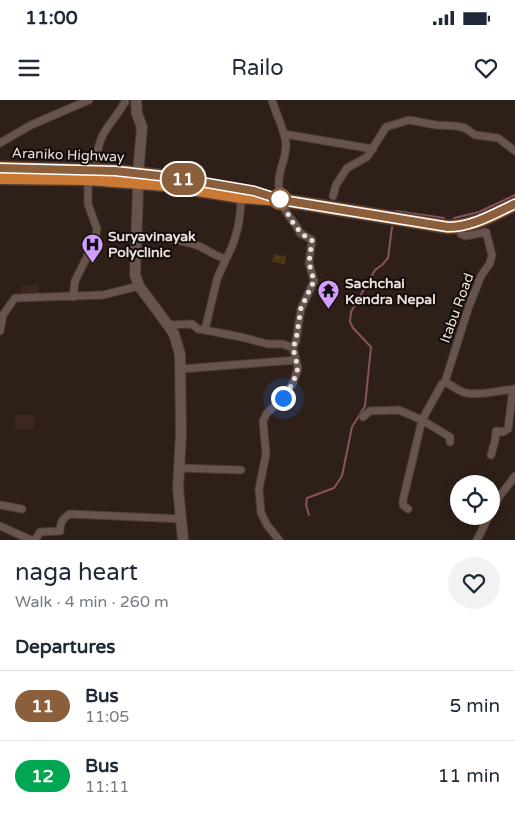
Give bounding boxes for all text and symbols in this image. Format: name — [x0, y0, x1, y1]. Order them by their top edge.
text: 11:00 — [25, 7, 78, 29]
icon: menu — [15, 54, 43, 82]
icon: heart — [472, 54, 500, 82]
text: Railo — [231, 55, 284, 81]
street label: Araniko Highway — [11, 145, 125, 165]
line badge: 11 — [160, 163, 206, 195]
text: 11 — [172, 168, 194, 190]
unlabelled marker — [269, 188, 291, 210]
place label: Suryavinayak Polyclinic — [108, 228, 196, 261]
hospital icon: Suryavinayak Polyclinic — [80, 232, 104, 263]
street label: Itabu Road — [436, 271, 478, 345]
place label: Sachchai Kendra Nepal — [345, 275, 436, 308]
temple icon: Sachchai Kendra Nepal — [317, 279, 341, 310]
your location — [271, 386, 296, 411]
map controls — [450, 475, 500, 525]
button: locate — [450, 475, 500, 525]
button: heart — [448, 557, 500, 609]
text: naga heart — [15, 558, 138, 587]
text: Walk · 4 min · 260 m — [15, 592, 169, 612]
text: Departures — [15, 636, 115, 658]
text: Bus — [85, 685, 119, 707]
text: 11 — [31, 695, 54, 717]
text: 5 min — [449, 695, 500, 717]
text: 11:05 — [85, 707, 129, 727]
text: Bus — [85, 755, 119, 777]
text: 12 — [31, 765, 54, 787]
text: 11 min — [437, 765, 500, 787]
text: 11:11 — [85, 777, 129, 797]

